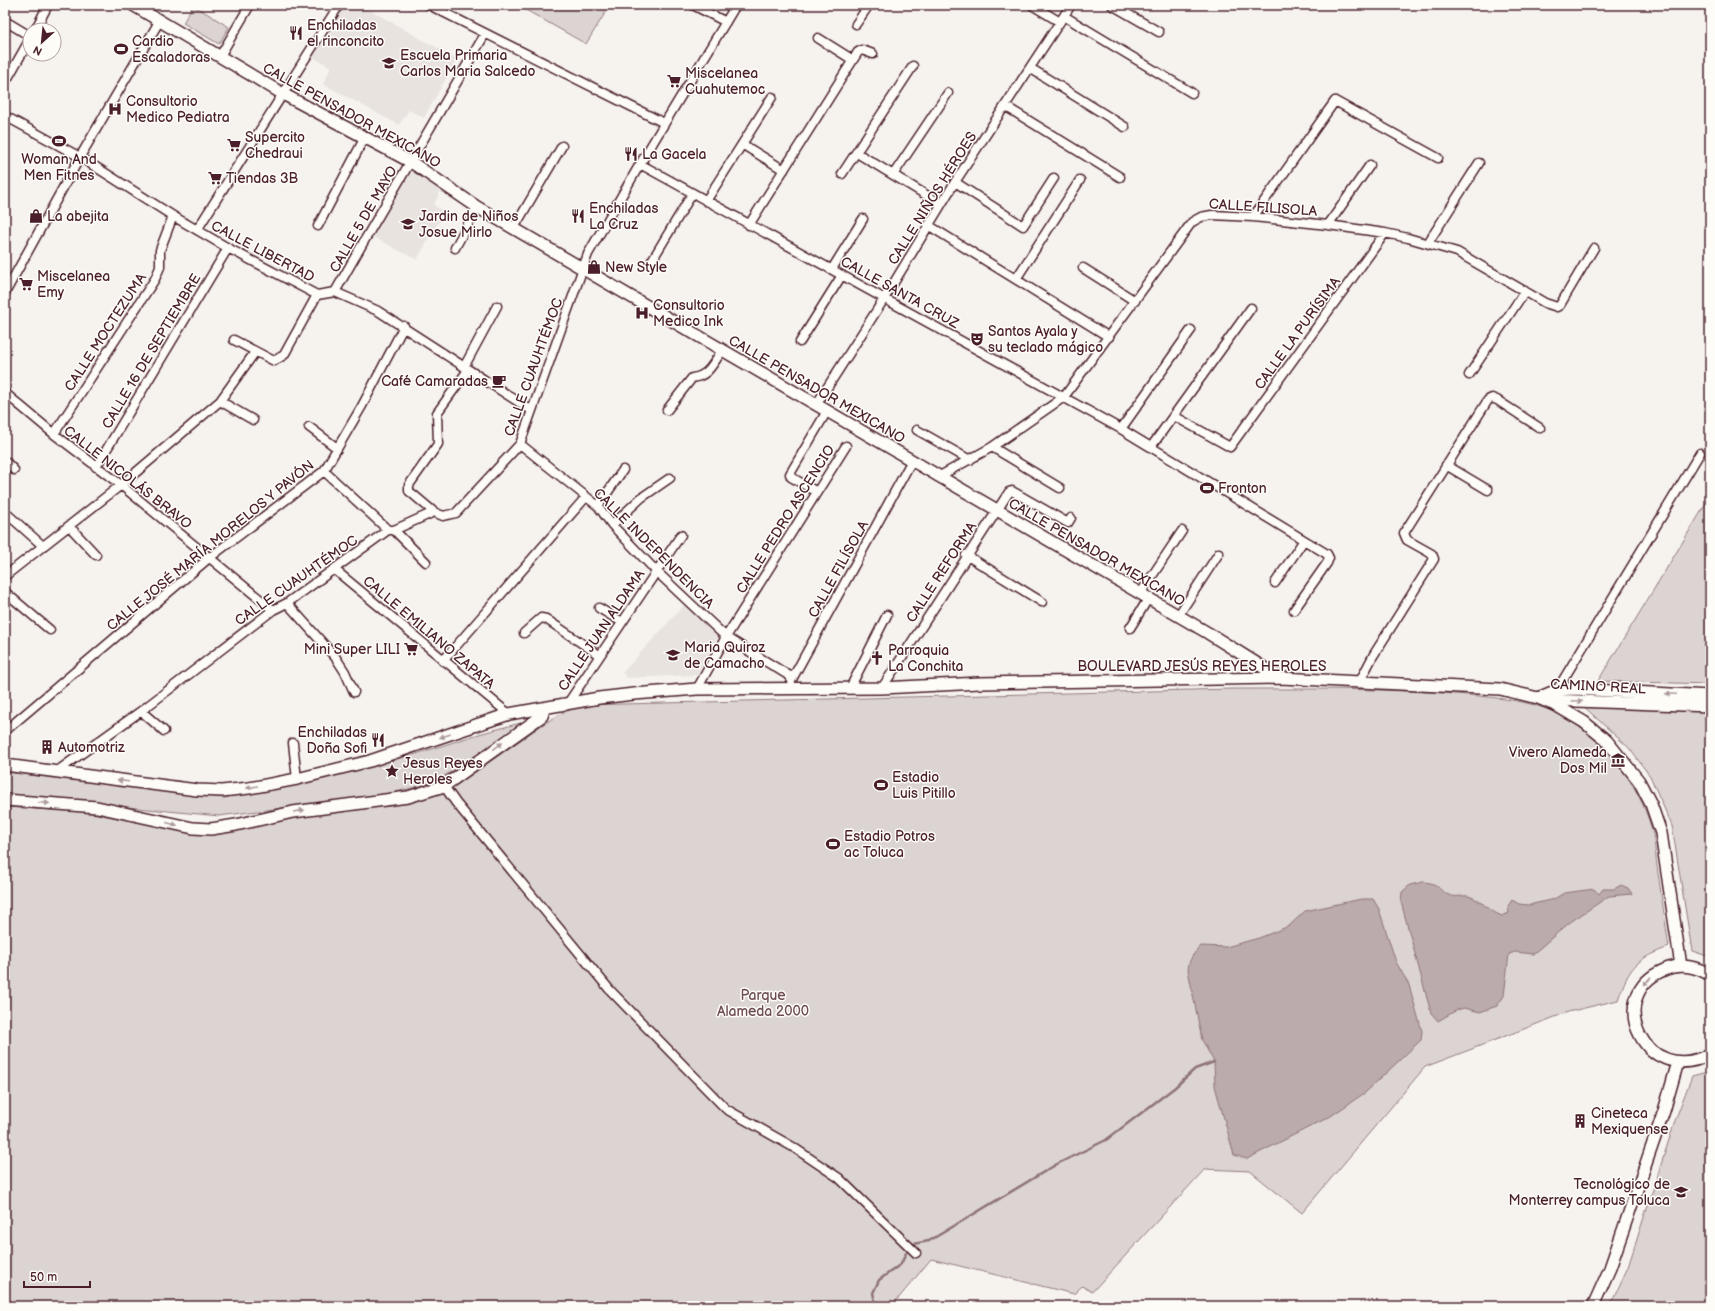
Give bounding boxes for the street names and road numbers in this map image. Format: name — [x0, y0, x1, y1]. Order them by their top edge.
street label: CALLE PENSADOR MEXICANO — [260, 59, 444, 172]
street label: CALLE NIÑOS HÉROES — [884, 128, 980, 268]
street label: CALLE 5 DE MAYO — [326, 163, 401, 276]
street label: CALLE FILISOLA — [1208, 195, 1318, 220]
street label: CALLE LIBERTAD — [208, 217, 317, 286]
street label: CALLE SANTA CRUZ — [837, 253, 962, 332]
street label: CALLE MOCTEZUMA — [61, 270, 150, 394]
street label: CALLE 16 DE SEPTIEMBRE — [98, 271, 204, 432]
street label: CALLE LA PURÍSIMA — [1250, 273, 1344, 393]
street label: CALLE CUAUHTÉMOC — [500, 295, 566, 439]
street label: CALLE PENSADOR MEXICANO — [725, 332, 908, 447]
street label: CALLE NICOLÁS BRAVO — [60, 421, 196, 533]
street label: CALLE PEDRO ASCENCIO — [733, 442, 838, 597]
street label: CALLE JOSÉ MARÍA MORELOS Y PAVÓN — [103, 456, 317, 634]
street label: CALLE INDEPENDENCIA — [590, 485, 718, 612]
street label: CALLE PENSADOR MEXICANO — [1005, 495, 1188, 610]
street label: CALLE FILÍSOLA — [804, 517, 872, 621]
street label: CALLE REFORMA — [903, 518, 980, 626]
street label: CALLE CUAUHTÉMOC — [231, 531, 361, 629]
street label: CALLE JUAN ALDAMA — [554, 566, 649, 694]
street label: CALLE EMILIANO ZAPATA — [359, 572, 498, 693]
street label: BOULEVARD JESÚS REYES HEROLES — [1077, 657, 1327, 675]
street label: CAMINO REAL — [1550, 676, 1646, 697]

